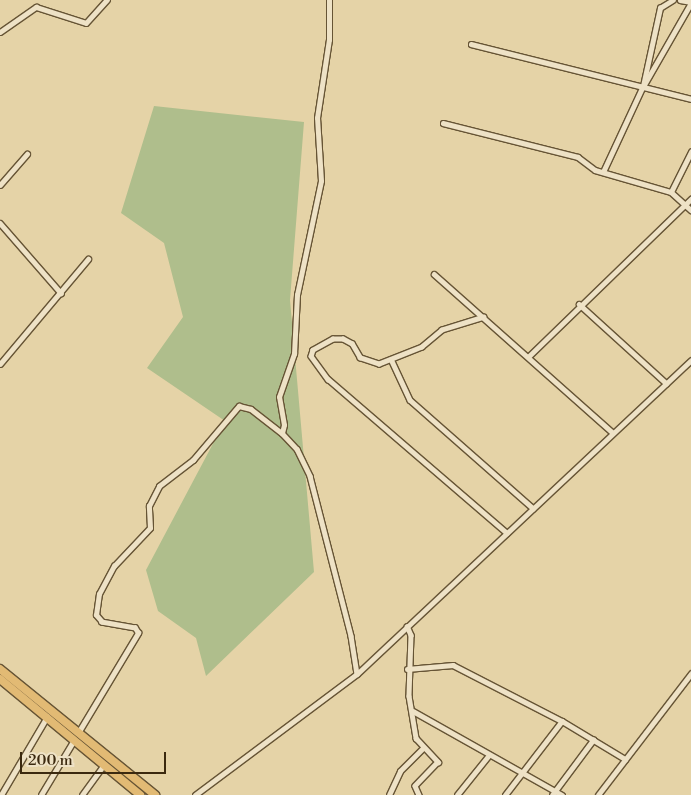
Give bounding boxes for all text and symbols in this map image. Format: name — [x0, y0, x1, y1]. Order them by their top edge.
scale bar — [22, 742, 169, 774]
text: 200 m — [28, 751, 73, 770]

